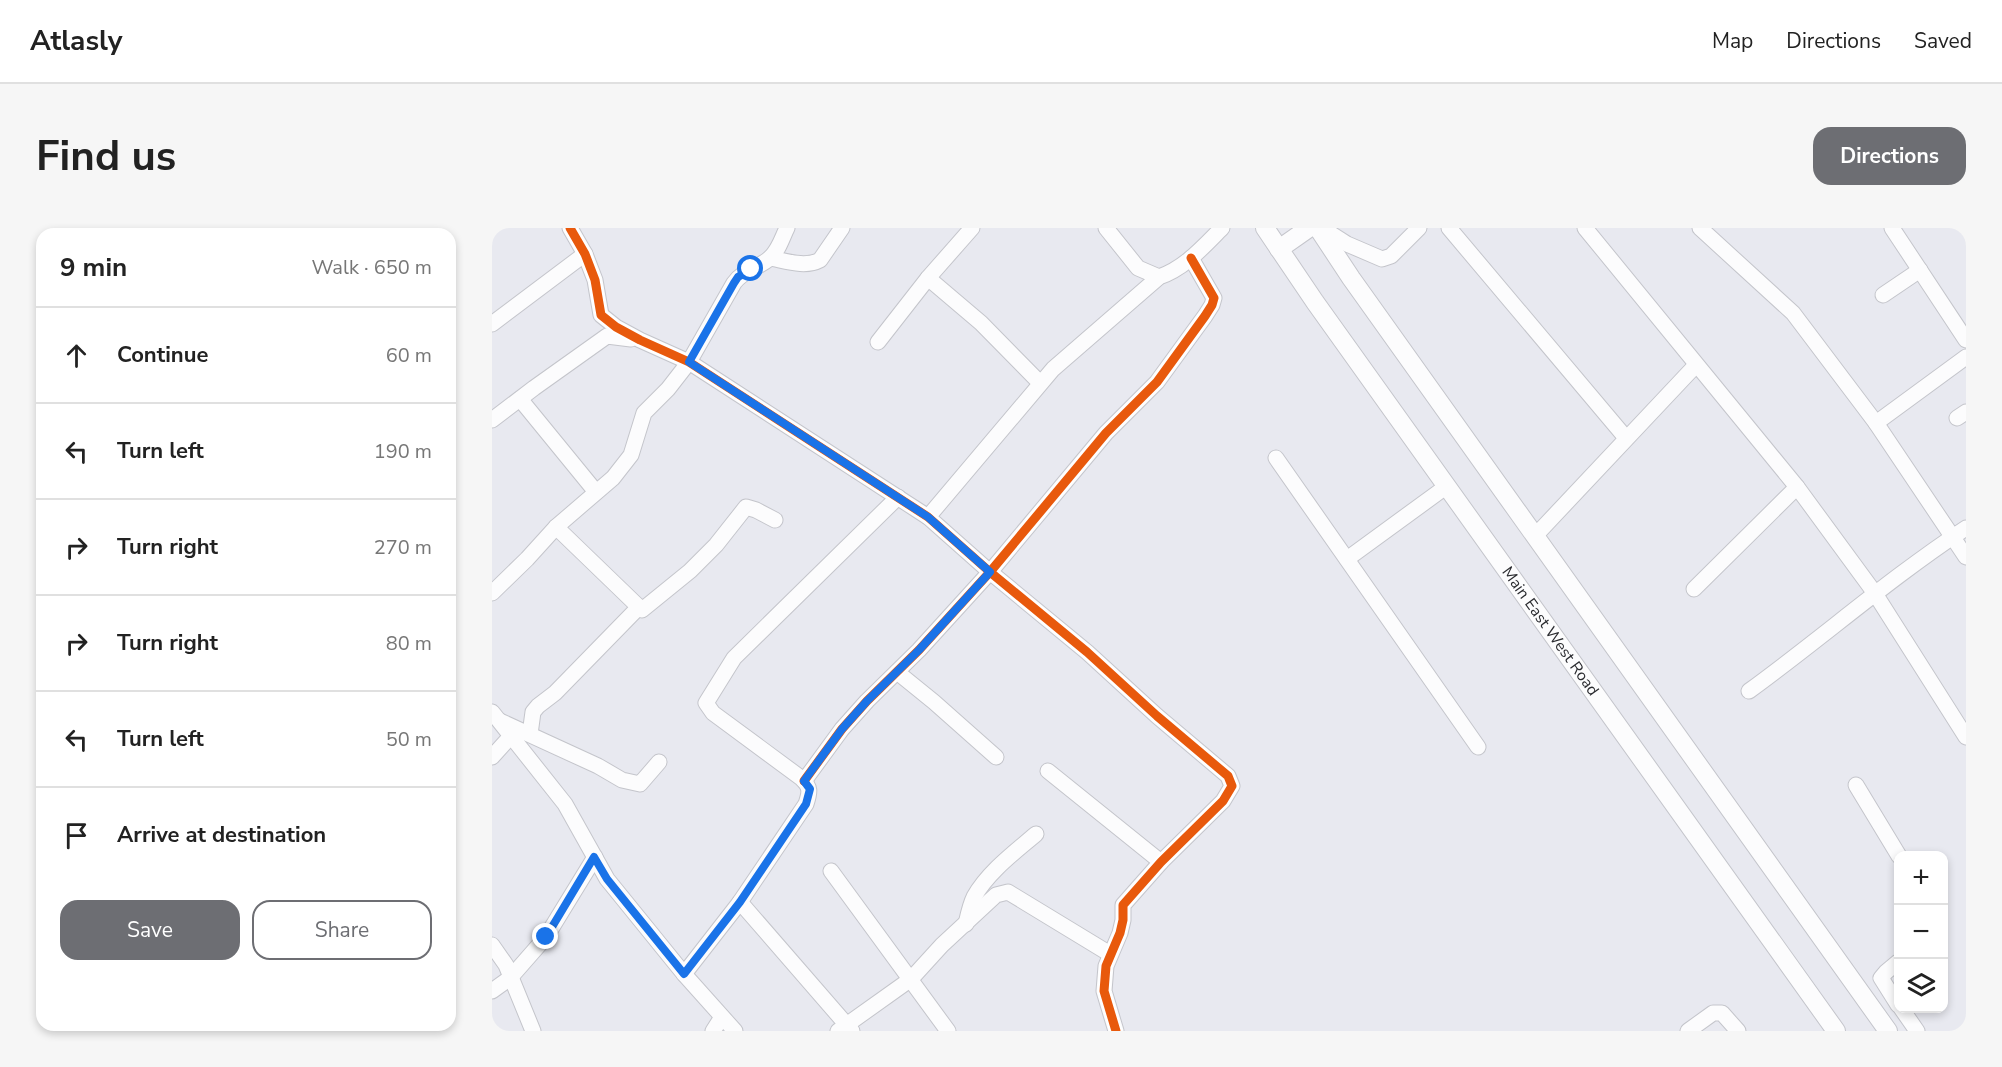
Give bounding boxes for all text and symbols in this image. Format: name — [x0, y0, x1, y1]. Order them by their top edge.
text: Atlasly — [30, 22, 122, 60]
text: Map — [1712, 27, 1753, 55]
text: Directions — [1786, 27, 1881, 55]
text: Saved — [1914, 27, 1972, 55]
button: Directions — [1813, 127, 1966, 185]
text: Find us — [36, 128, 176, 185]
text: 9 min — [60, 250, 127, 285]
text: Walk · 650 m — [312, 254, 432, 281]
route start — [737, 255, 763, 281]
icon: ahead — [60, 339, 93, 372]
text: Continue — [117, 340, 208, 370]
text: 60 m — [386, 342, 432, 369]
icon: left — [60, 435, 93, 468]
text: Turn left — [117, 436, 204, 466]
text: 190 m — [374, 438, 432, 465]
icon: right — [60, 531, 93, 564]
text: Turn right — [117, 532, 218, 562]
text: 270 m — [374, 534, 432, 561]
street label: Main East West Road — [1497, 562, 1604, 700]
icon: right — [60, 627, 93, 660]
text: Turn right — [117, 628, 218, 658]
text: 80 m — [386, 630, 432, 657]
icon: left — [60, 723, 93, 756]
text: Turn left — [117, 724, 204, 754]
text: 50 m — [386, 726, 432, 753]
icon: arrive — [60, 819, 93, 852]
text: Arrive at destination — [117, 820, 326, 850]
map controls — [1894, 851, 1948, 1013]
button: + — [1894, 851, 1948, 905]
button: Save — [60, 900, 240, 960]
button: Share — [252, 900, 432, 960]
button: − — [1894, 905, 1948, 959]
route end — [532, 923, 558, 949]
button: layers — [1894, 959, 1948, 1013]

